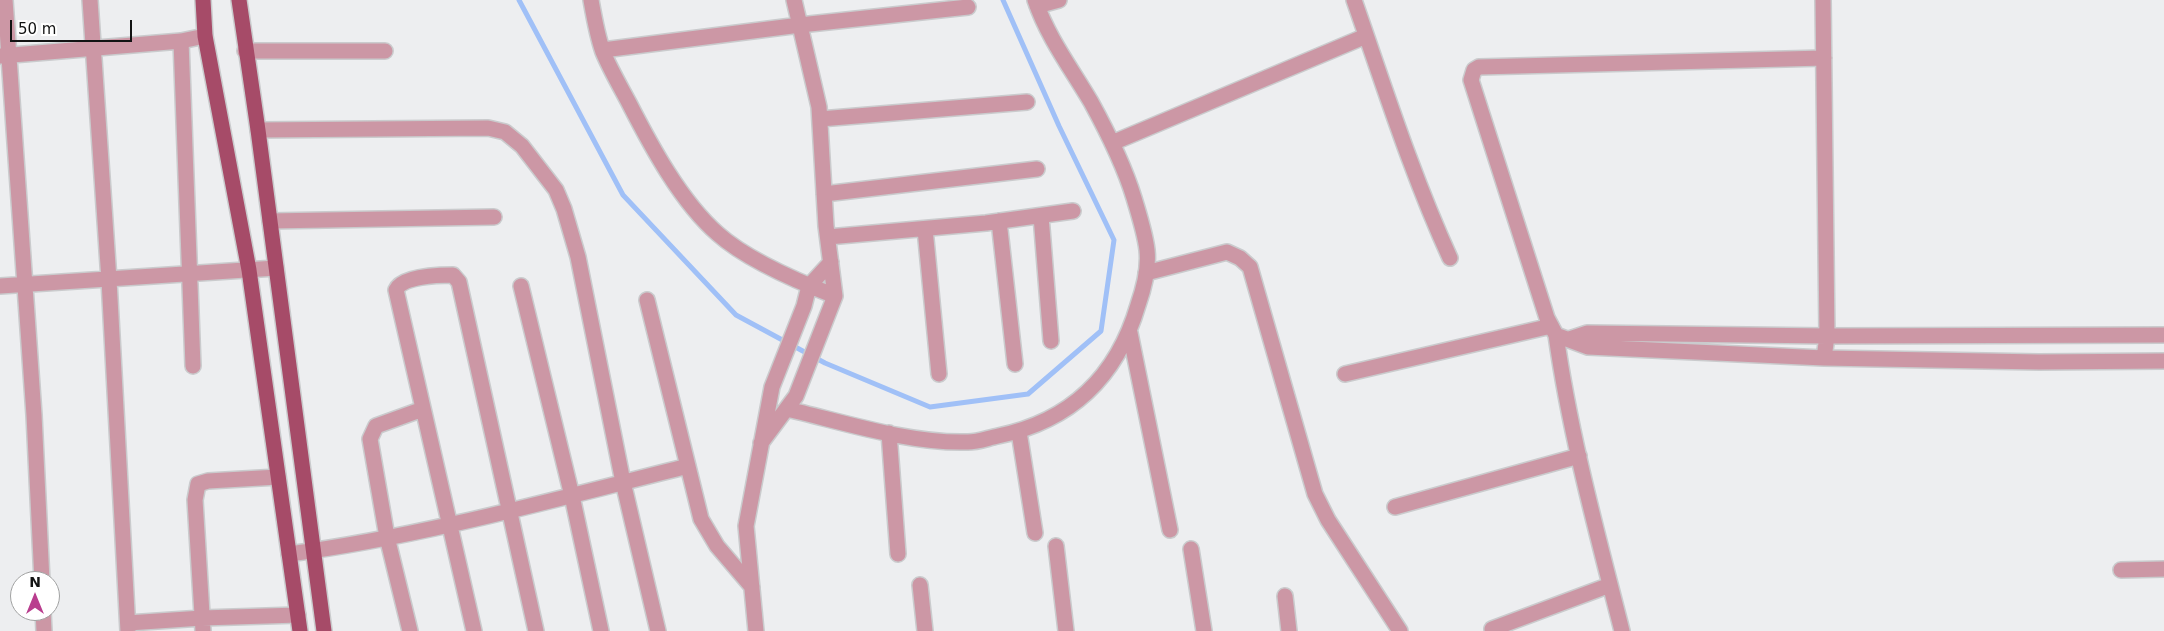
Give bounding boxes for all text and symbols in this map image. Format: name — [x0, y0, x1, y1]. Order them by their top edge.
scale bar — [12, 10, 135, 42]
text: 50 m — [18, 20, 56, 38]
north arrow — [10, 571, 60, 621]
text: N — [29, 574, 41, 590]

